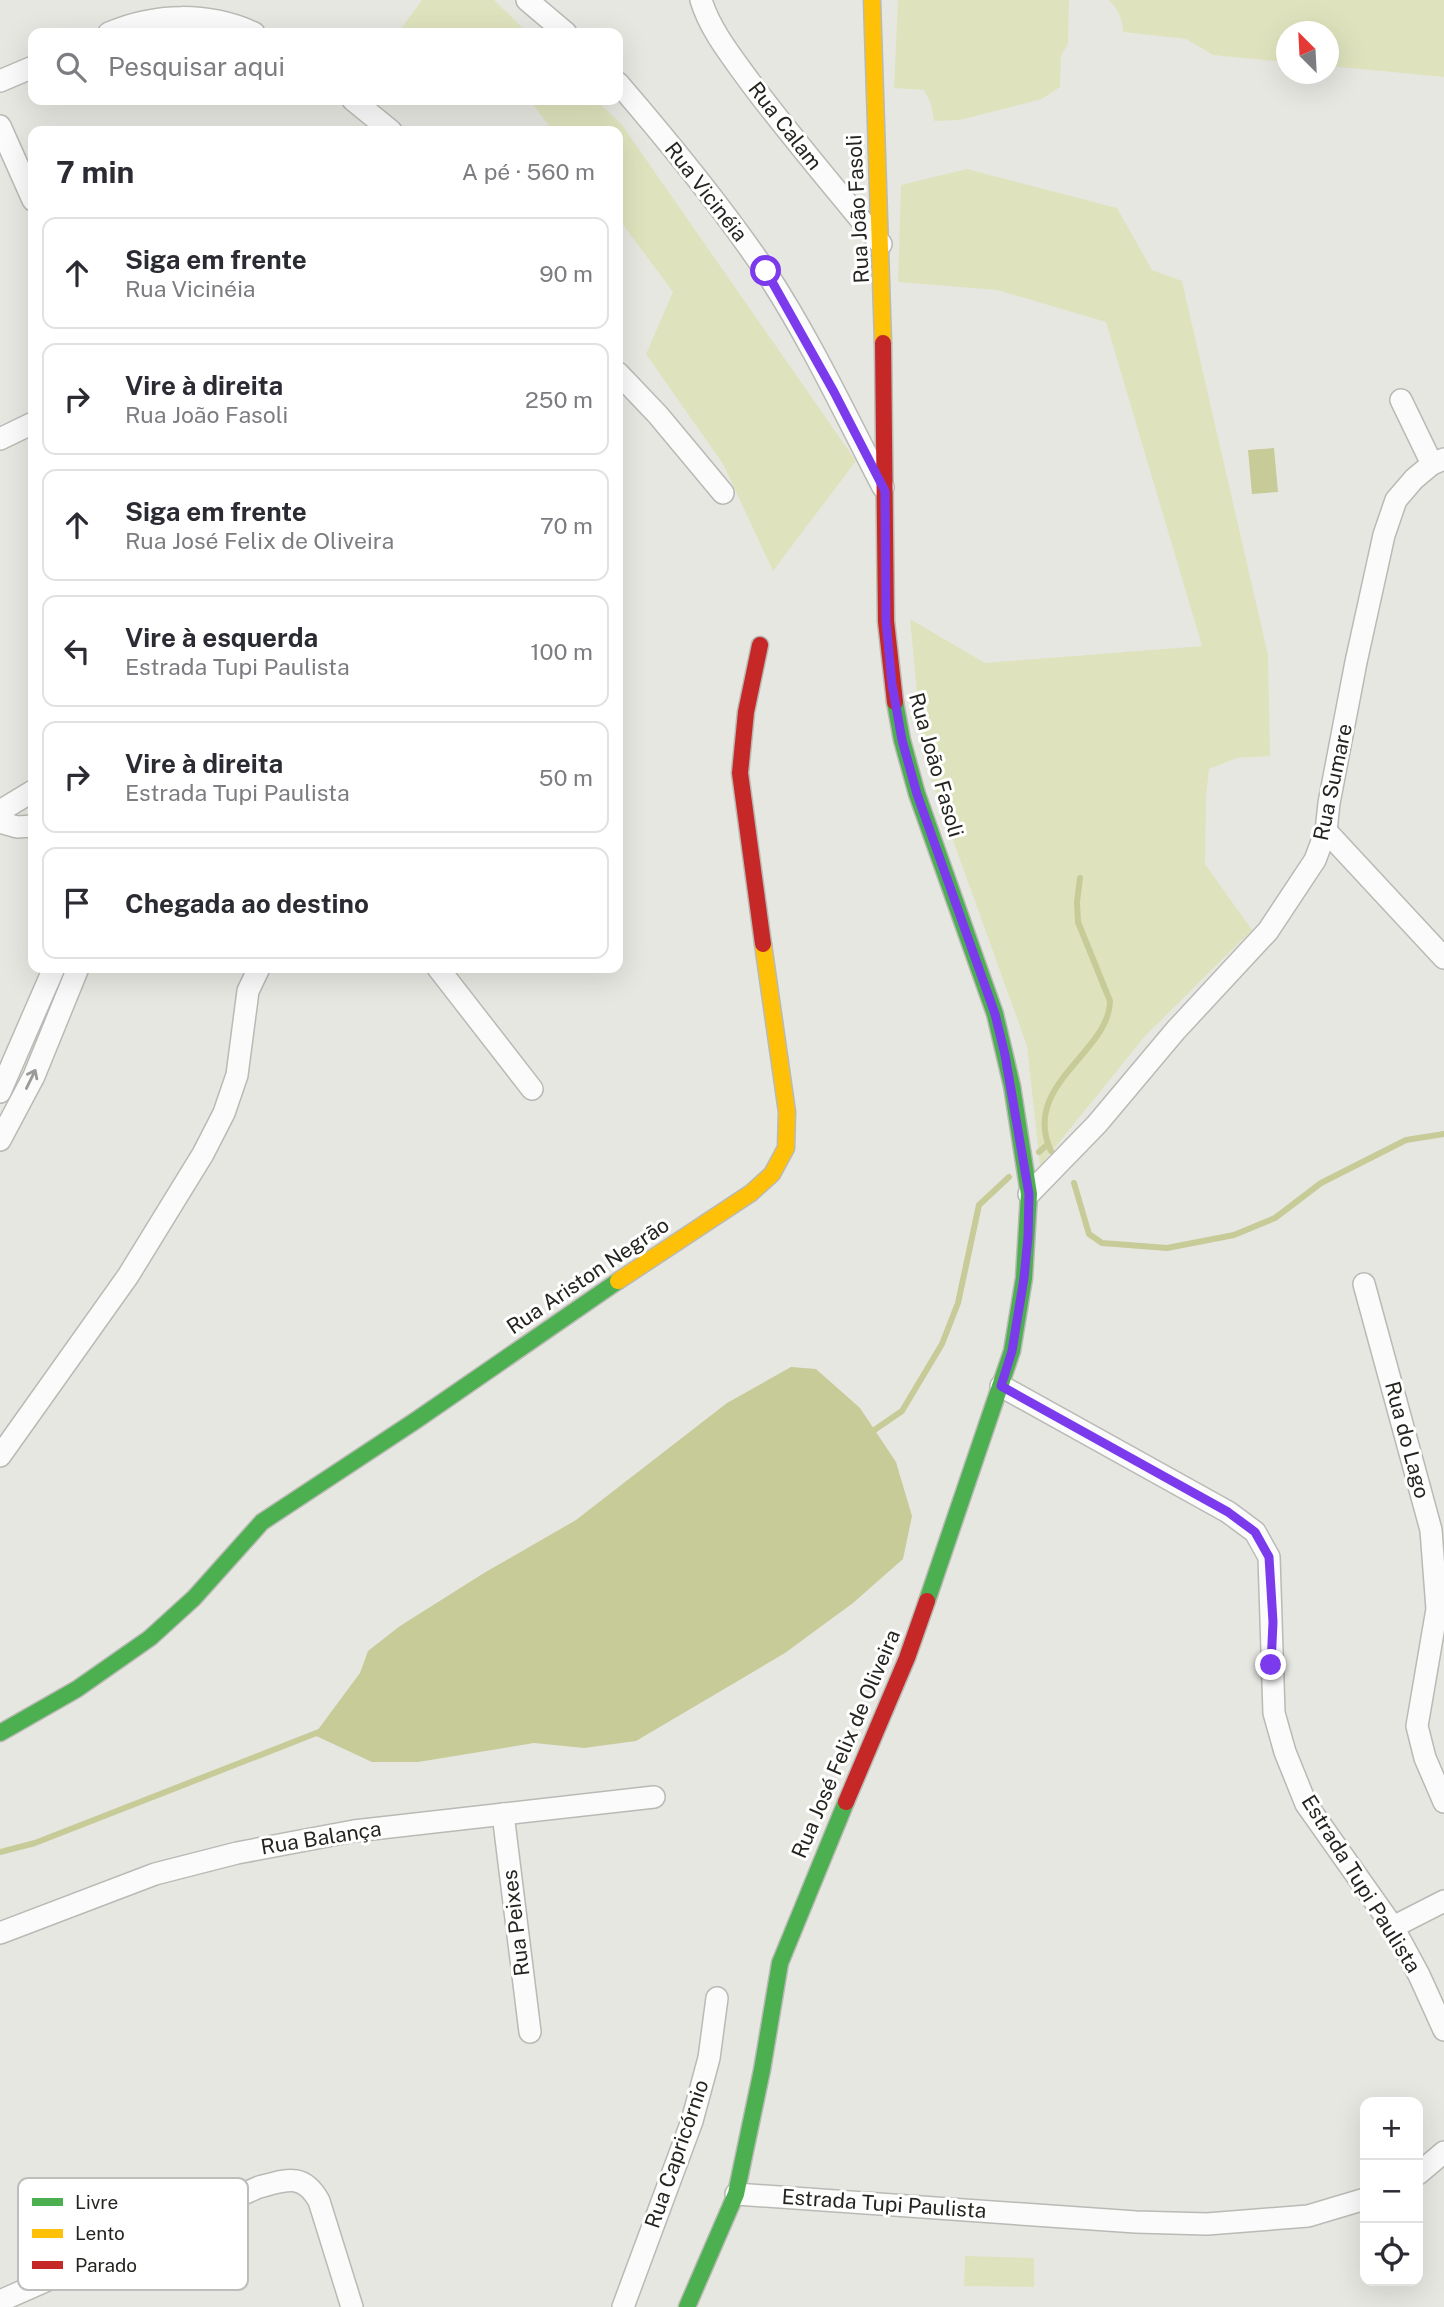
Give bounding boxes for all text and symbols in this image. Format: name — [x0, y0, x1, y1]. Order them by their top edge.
north arrow — [1276, 21, 1339, 84]
search box — [28, 28, 623, 105]
icon: search — [52, 48, 90, 86]
text: Pesquisar aqui — [108, 51, 285, 82]
street label: Rua Calam — [743, 77, 828, 175]
street label: Rua João Fasoli — [841, 134, 874, 284]
street label: Rua Vicinéia — [660, 137, 753, 246]
text: 7 min — [56, 154, 134, 190]
text: A pé · 560 m — [462, 158, 595, 185]
text: Siga em frente — [125, 244, 307, 275]
icon: ahead — [58, 254, 96, 292]
route start — [750, 255, 781, 286]
text: 90 m — [539, 260, 593, 287]
text: Rua Vicinéia — [125, 275, 256, 302]
text: Vire à direita — [125, 370, 283, 401]
icon: right — [58, 380, 96, 418]
text: 250 m — [525, 386, 593, 413]
text: Rua João Fasoli — [125, 401, 288, 428]
text: Siga em frente — [125, 496, 307, 527]
icon: ahead — [58, 506, 96, 544]
text: 70 m — [540, 512, 593, 539]
text: Rua José Felix de Oliveira — [125, 527, 394, 554]
text: Vire à esquerda — [125, 622, 318, 653]
icon: left — [58, 632, 96, 670]
text: 100 m — [530, 638, 593, 665]
text: Estrada Tupi Paulista — [125, 653, 350, 680]
street label: Rua João Fasoli — [904, 690, 969, 840]
street label: Rua Sumare — [1308, 721, 1357, 843]
text: Vire à direita — [125, 748, 283, 779]
icon: right — [58, 758, 96, 796]
text: 50 m — [539, 764, 593, 791]
text: Estrada Tupi Paulista — [125, 779, 350, 806]
icon: arrive — [58, 884, 96, 922]
text: Chegada ao destino — [125, 888, 369, 919]
one-way arrow — [26, 1069, 39, 1090]
street label: Rua Ariston Negrão — [502, 1212, 674, 1339]
street label: Rua do Lago — [1380, 1379, 1435, 1501]
street label: Rua José Felix de Oliveira — [786, 1626, 905, 1862]
route end — [1255, 1649, 1286, 1680]
street label: Estrada Tupi Paulista — [1296, 1790, 1426, 1977]
street label: Rua Balança — [259, 1816, 383, 1859]
street label: Rua Peixes — [497, 1868, 534, 1978]
street label: Rua Capricórnio — [639, 2076, 714, 2231]
map controls — [1360, 2097, 1423, 2286]
button: + — [1360, 2097, 1423, 2160]
button: − — [1360, 2160, 1423, 2223]
legend — [18, 2178, 248, 2290]
street label: Estrada Tupi Paulista — [781, 2184, 987, 2223]
text: Livre — [75, 2191, 118, 2213]
text: Lento — [75, 2222, 125, 2244]
button: locate — [1360, 2223, 1423, 2286]
text: Parado — [75, 2254, 137, 2276]

